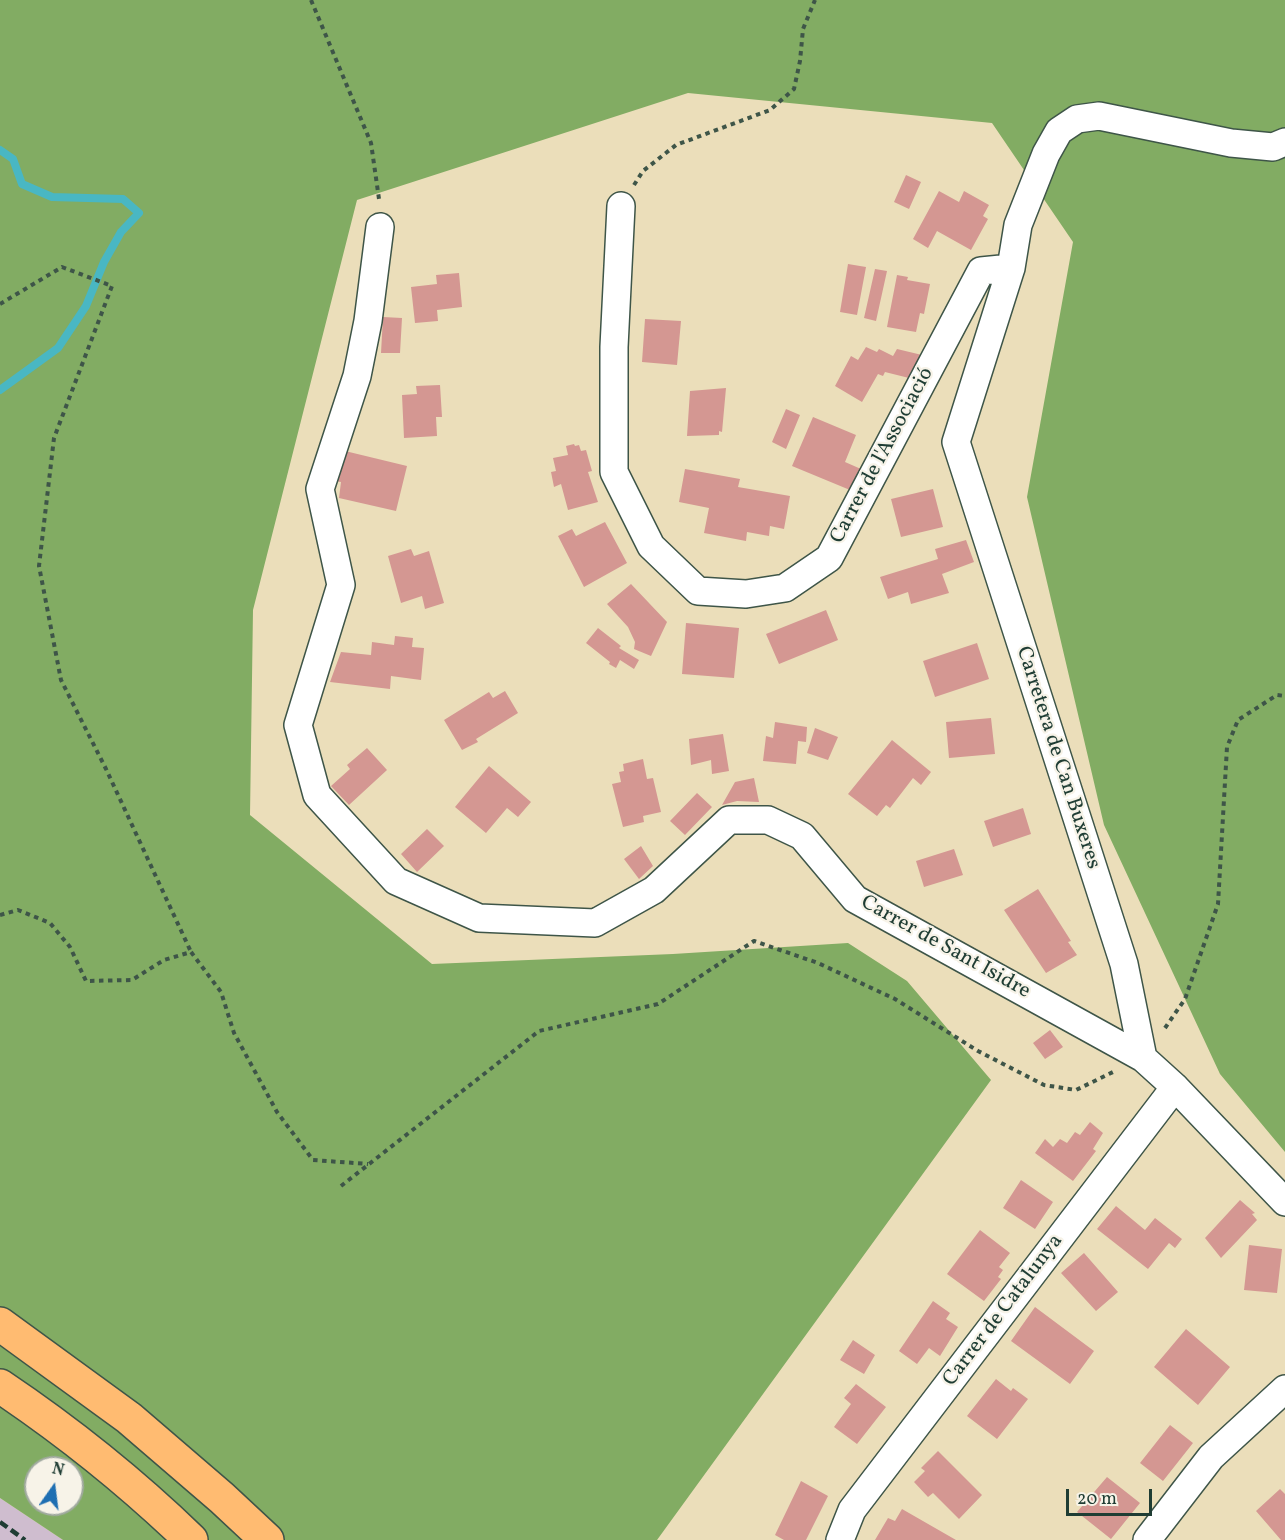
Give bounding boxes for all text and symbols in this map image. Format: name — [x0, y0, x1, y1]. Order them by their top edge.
street label: Carrer de l'Associació — [826, 364, 940, 548]
street label: Carretera de Can Buxeres — [1009, 644, 1105, 872]
street label: Carrer de Sant Isidre — [856, 891, 1034, 1005]
street label: Carrer de Catalunya — [939, 1230, 1069, 1392]
north arrow — [24, 1456, 84, 1516]
text: N — [50, 1458, 66, 1483]
scale bar — [1069, 1477, 1154, 1515]
text: 20 m — [1077, 1487, 1117, 1512]

